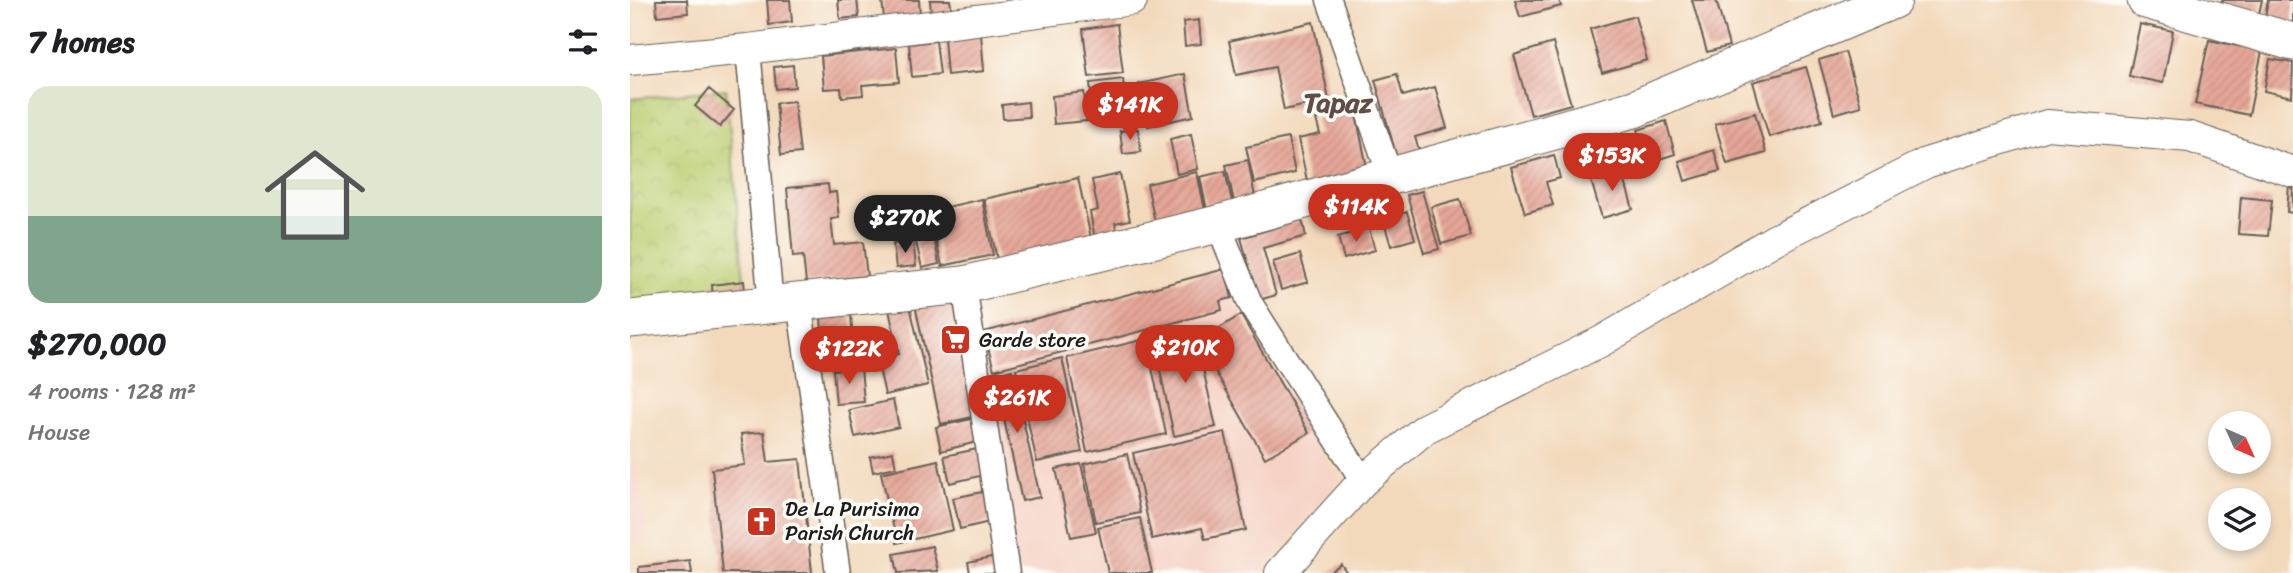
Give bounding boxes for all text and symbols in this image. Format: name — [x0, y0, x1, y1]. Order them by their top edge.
text: 7 homes — [28, 15, 135, 69]
icon: filters — [564, 23, 602, 61]
district label: Tapaz — [1303, 78, 1374, 127]
pin: $141K — [1081, 82, 1179, 142]
text: $141K — [1098, 84, 1162, 125]
icon: home — [252, 132, 378, 258]
pin: $153K — [1563, 134, 1661, 193]
text: $153K — [1579, 135, 1645, 176]
pin: $114K — [1307, 184, 1405, 244]
text: $114K — [1324, 186, 1388, 227]
pin: $270K — [856, 196, 954, 255]
text: $270K — [870, 197, 940, 238]
text: $270,000 — [28, 317, 167, 371]
place label: Garde store — [979, 321, 1086, 359]
supermarket icon: Garde store — [939, 323, 973, 357]
pin: $122K — [800, 326, 898, 386]
pin: $210K — [1136, 326, 1234, 385]
text: $210K — [1151, 327, 1219, 368]
text: $122K — [816, 328, 882, 369]
text: 4 rooms · 128 m² — [28, 371, 196, 412]
pin: $261K — [968, 376, 1066, 435]
text: $261K — [984, 377, 1050, 418]
north arrow — [2208, 411, 2272, 474]
map controls — [2208, 411, 2271, 551]
text: House — [28, 412, 90, 453]
button: layers — [2208, 488, 2271, 551]
place label: De La Purisima Parish Church — [785, 490, 920, 552]
church icon: De La Purisima Parish Church — [745, 504, 779, 538]

